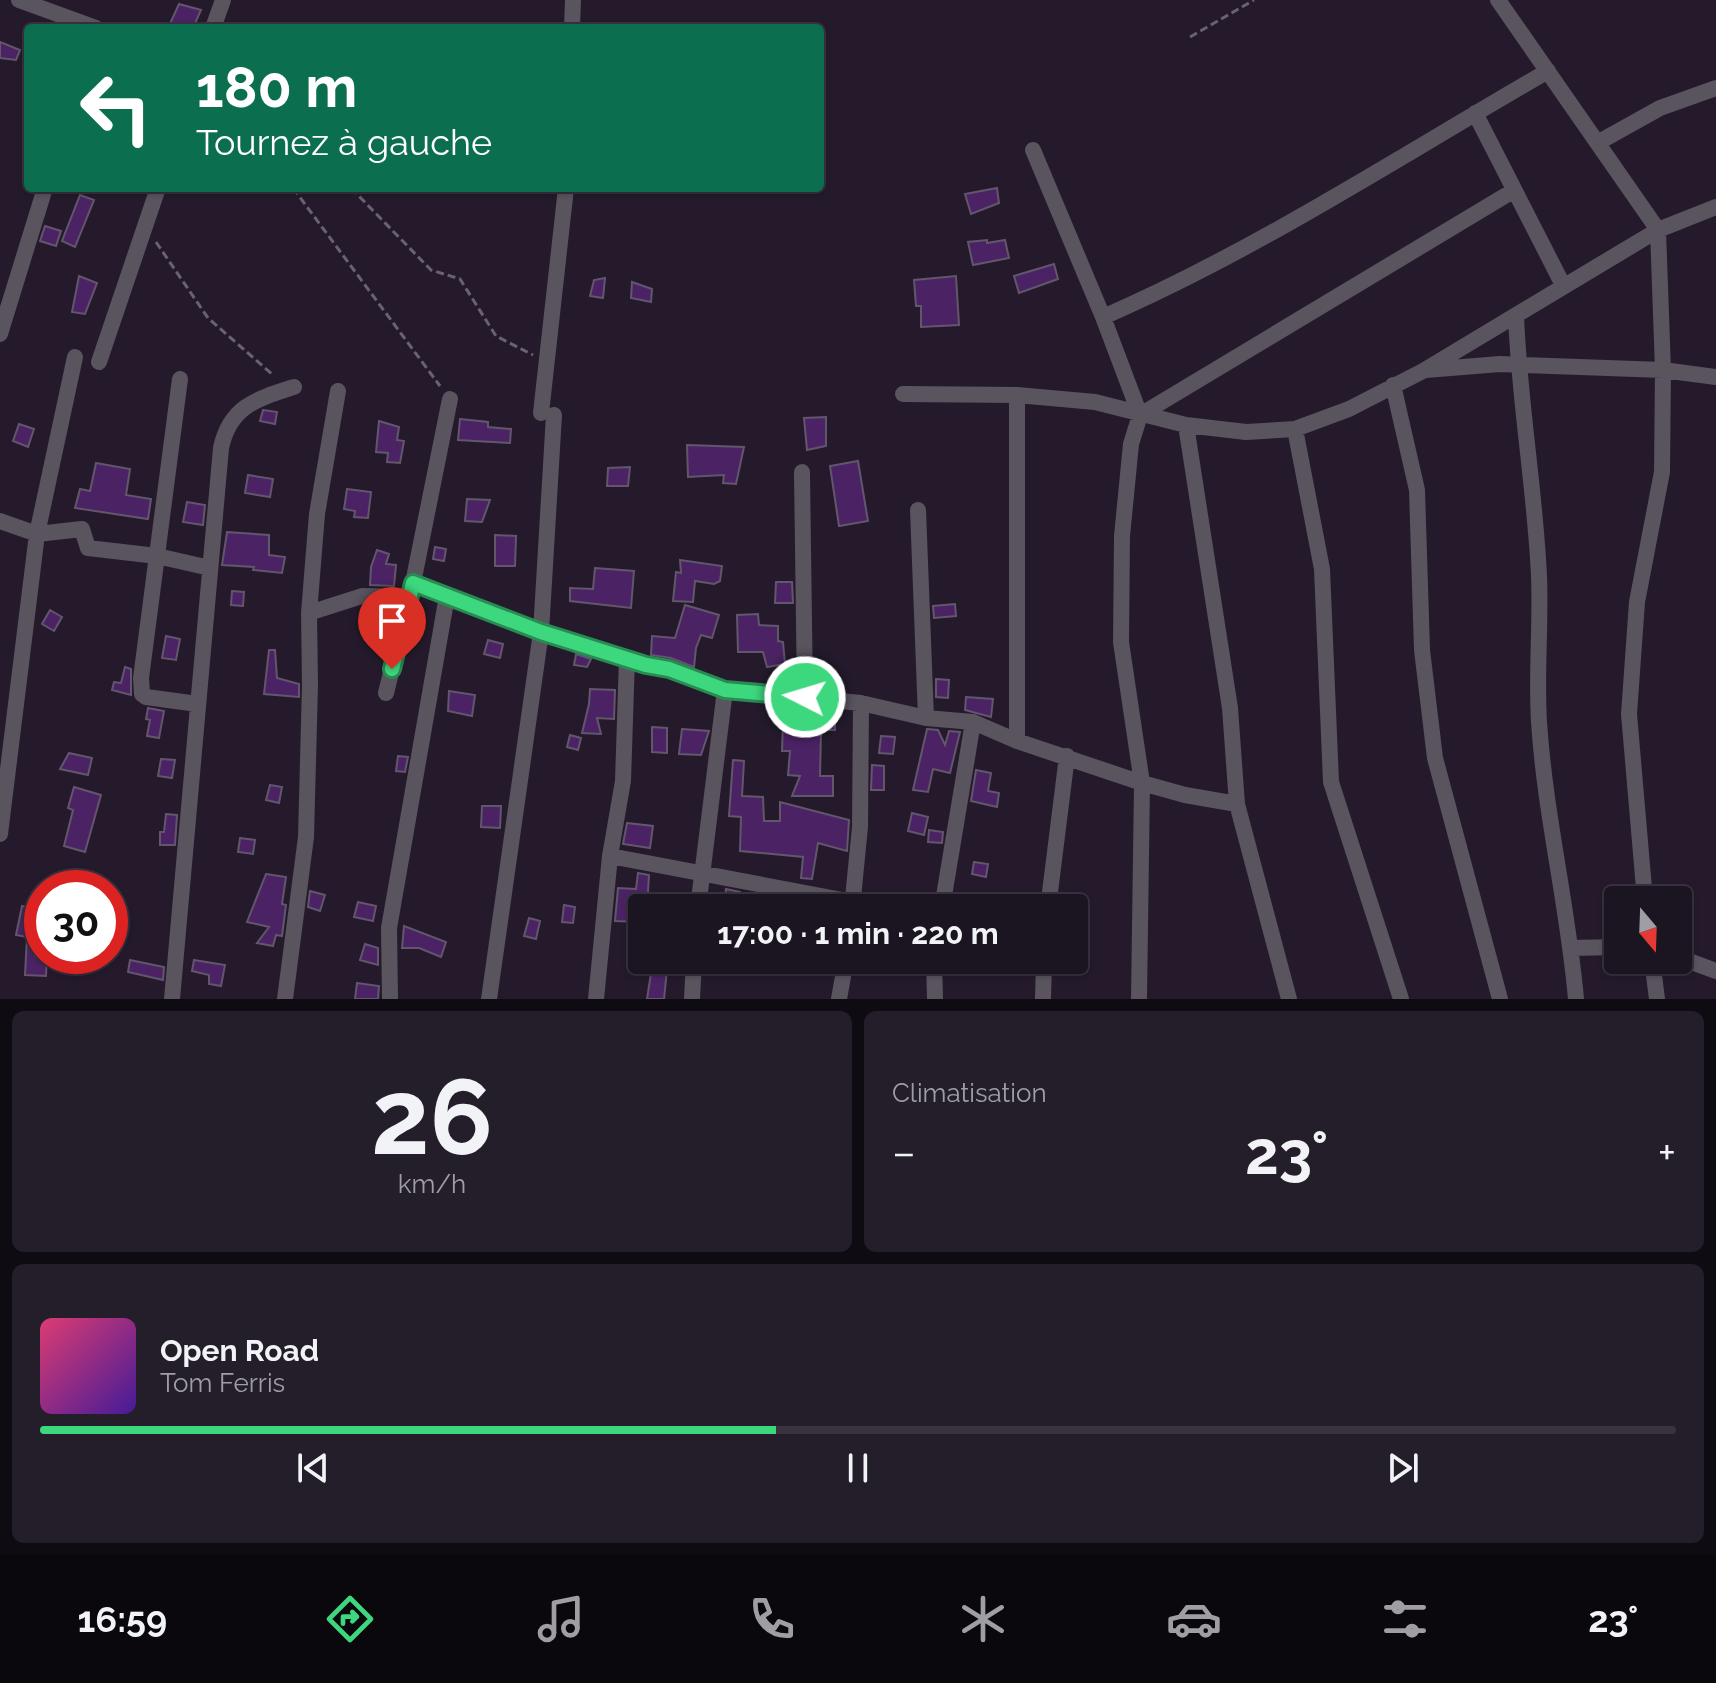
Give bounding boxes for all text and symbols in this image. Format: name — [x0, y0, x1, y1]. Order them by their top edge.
text: 180 m — [196, 54, 357, 120]
icon: left — [64, 56, 168, 160]
text: Tournez à gauche — [196, 121, 492, 163]
pin — [358, 587, 426, 669]
icon: arrive — [370, 599, 414, 643]
position arrow — [763, 655, 847, 739]
speed limit sign: 30 — [24, 870, 128, 974]
north arrow — [1604, 886, 1692, 974]
map controls — [1604, 886, 1692, 974]
text: 17:00 · 1 min · 220 m — [717, 916, 999, 951]
text: 26 — [371, 1056, 493, 1178]
text: Climatisation — [892, 1078, 1047, 1108]
text: 23° — [1245, 1118, 1328, 1188]
text: − — [892, 1127, 916, 1178]
text: + — [1658, 1127, 1676, 1178]
text: km/h — [398, 1169, 466, 1199]
text: Open Road — [160, 1333, 319, 1368]
text: Tom Ferris — [160, 1368, 285, 1398]
icon: previous — [291, 1446, 335, 1490]
icon: pause — [836, 1446, 880, 1490]
icon: next — [1381, 1446, 1425, 1490]
icon: directions — [322, 1591, 378, 1647]
icon: music — [533, 1591, 589, 1647]
icon: phone — [744, 1591, 800, 1647]
icon: climate — [955, 1591, 1011, 1647]
icon: car — [1166, 1591, 1222, 1647]
icon: filters — [1377, 1591, 1433, 1647]
text: 16:59 — [78, 1598, 167, 1640]
text: 23° — [1588, 1598, 1638, 1640]

